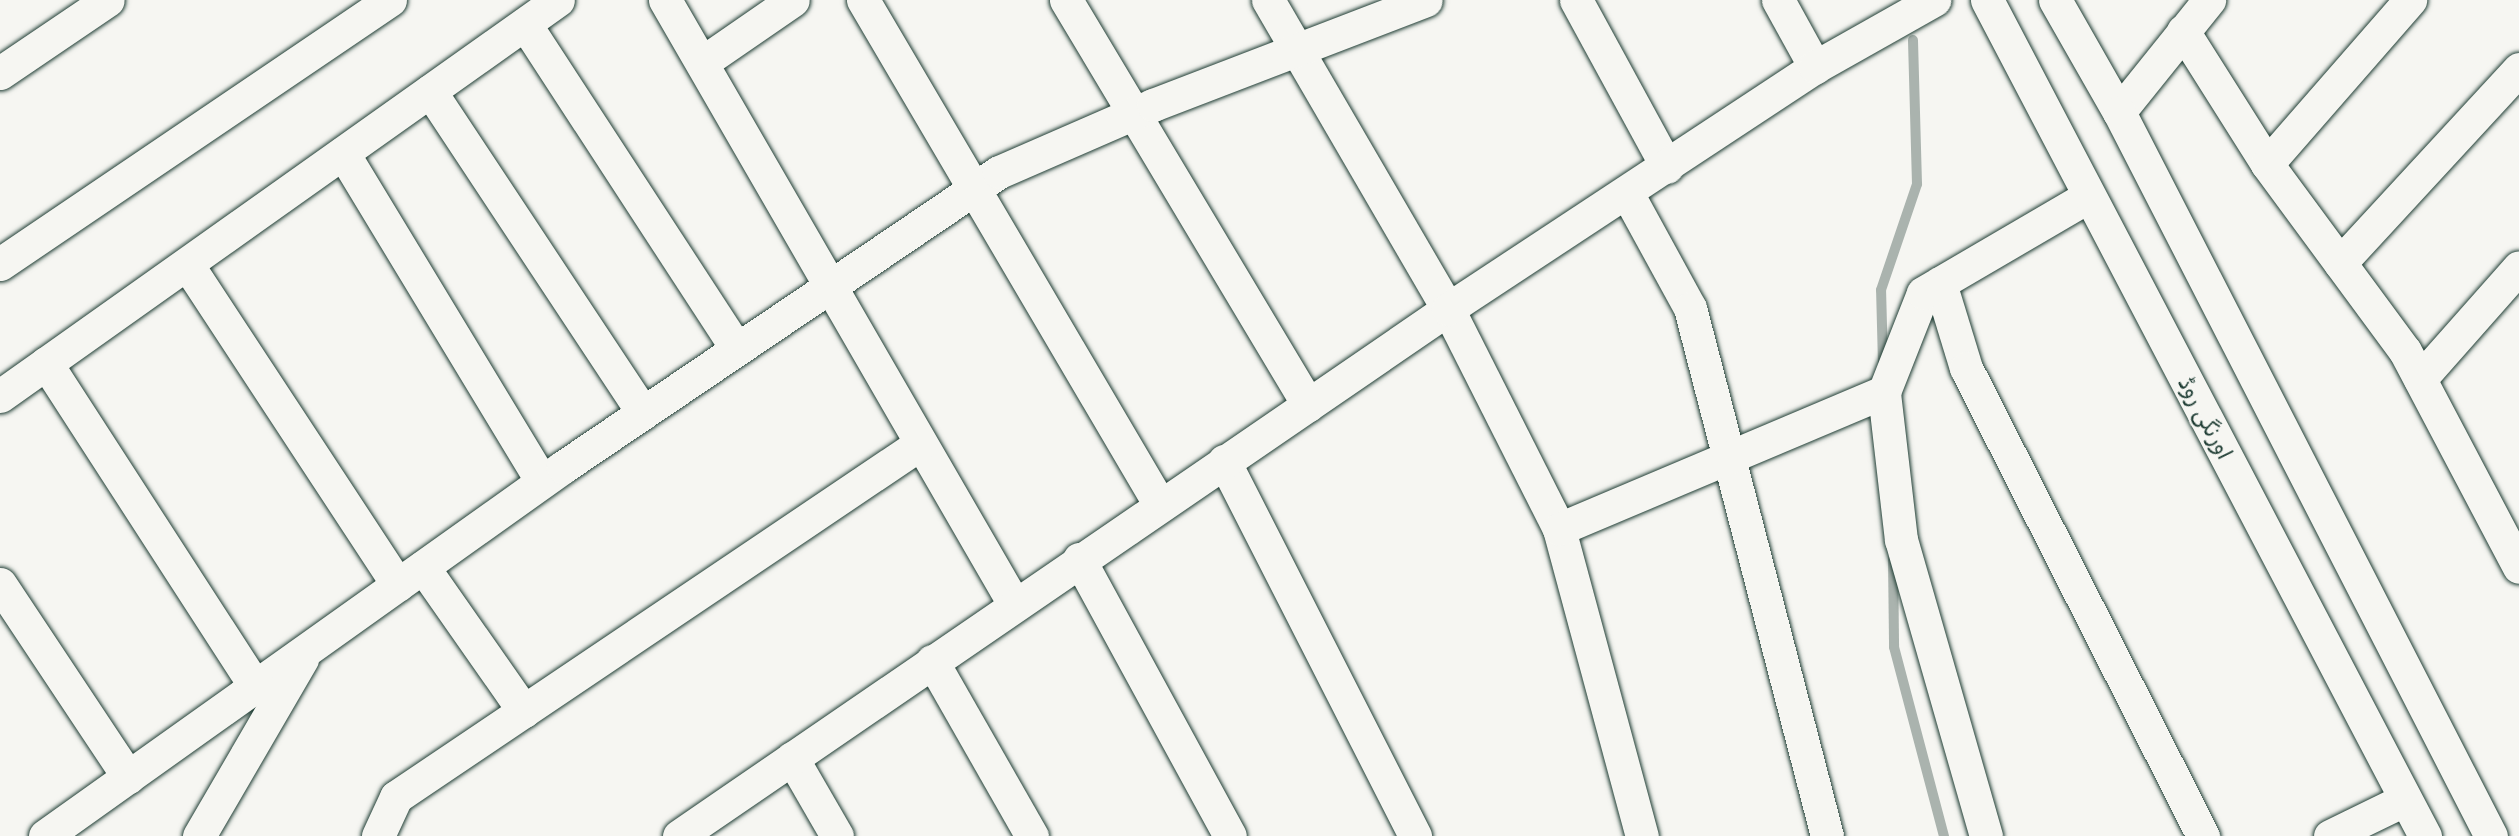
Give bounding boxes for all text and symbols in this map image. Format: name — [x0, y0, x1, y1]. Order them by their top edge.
street label: اورنگی روڈ — [2172, 372, 2238, 464]

